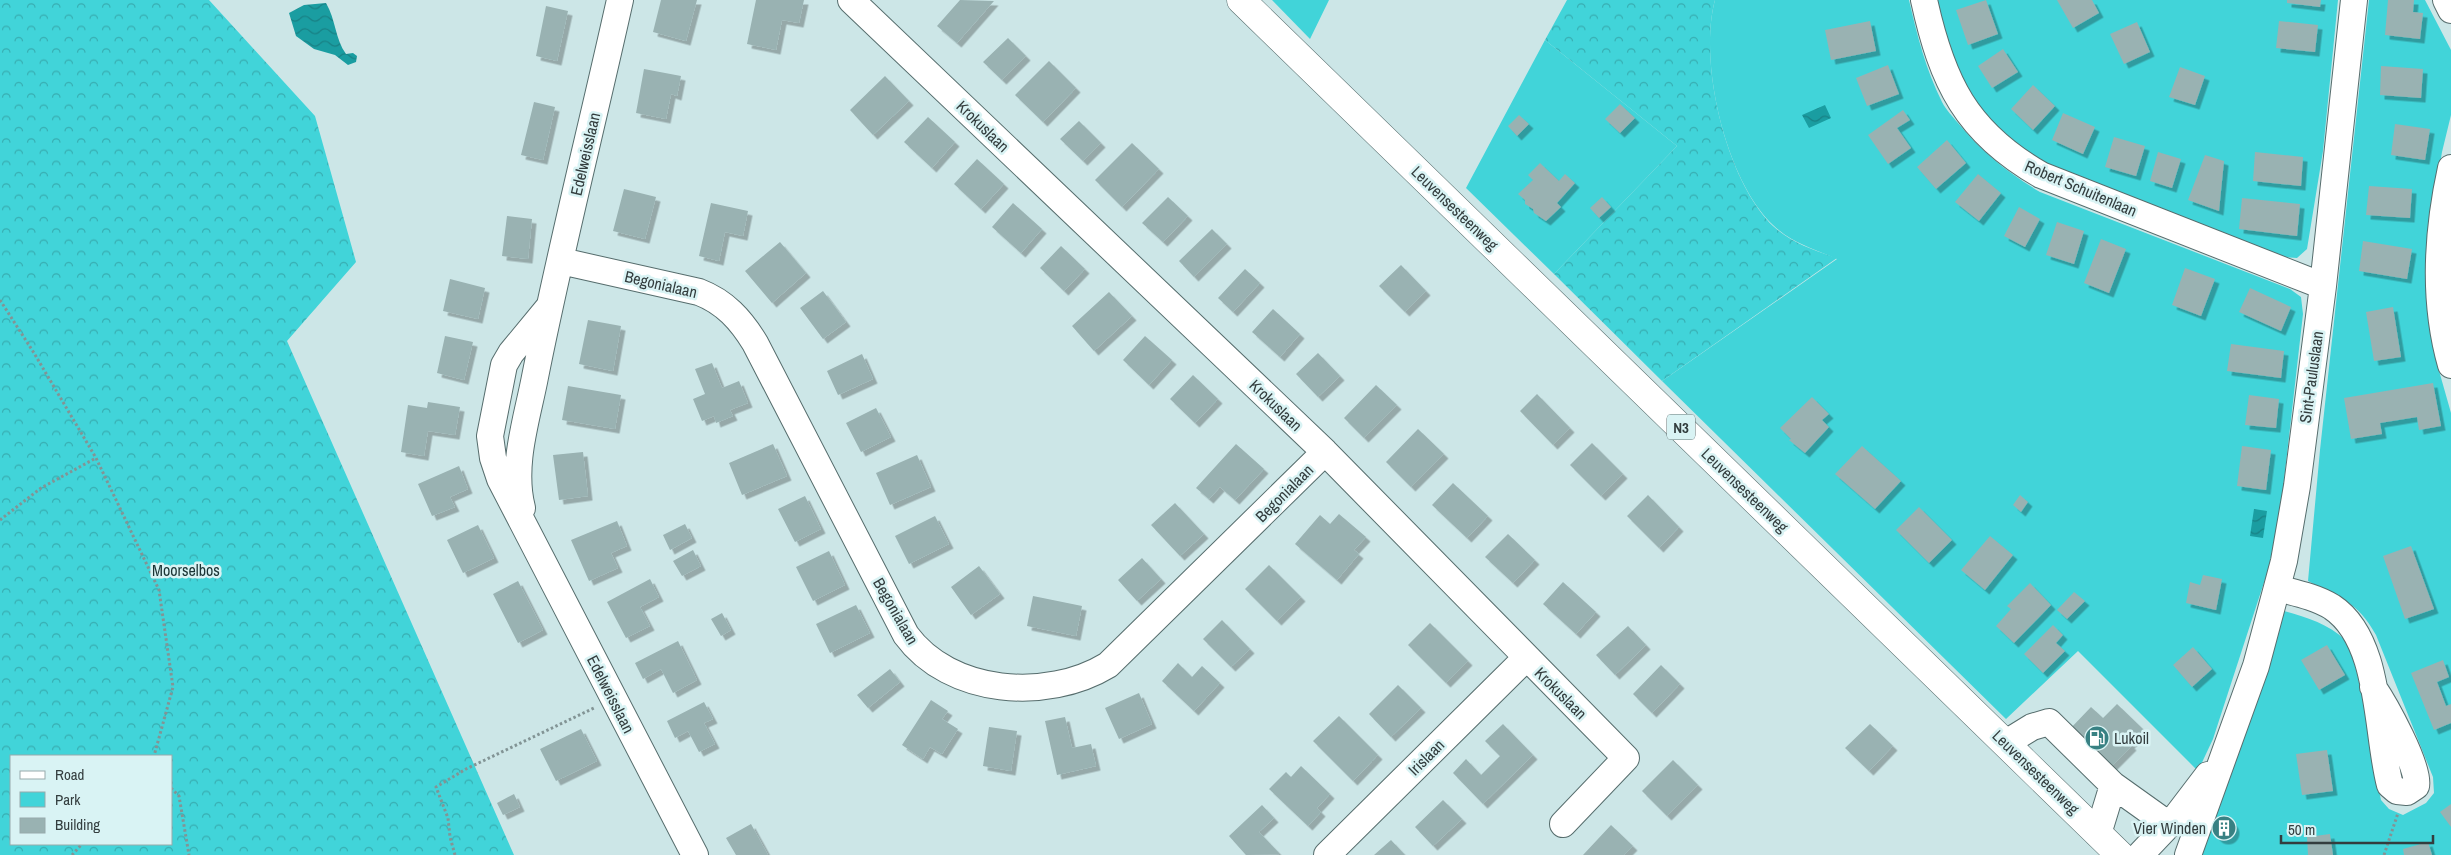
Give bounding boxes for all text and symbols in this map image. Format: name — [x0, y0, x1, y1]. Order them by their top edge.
street label: Krokuslaan — [952, 95, 1014, 157]
street label: Edelweisslaan — [565, 110, 605, 198]
street label: Robert Schuitenlaan — [2022, 155, 2140, 221]
street label: Leuvensesteenweg — [1407, 161, 1504, 256]
street label: Begonialaan — [623, 265, 699, 303]
street label: Sint-Pauluslaan — [2294, 330, 2328, 424]
street label: Krokuslaan — [1245, 374, 1307, 436]
road number: N3 — [1667, 414, 1695, 440]
street label: Leuvensesteenweg — [1697, 443, 1794, 538]
street label: Begonialaan — [1250, 459, 1318, 527]
park label: Moorselbos — [152, 559, 220, 581]
street label: Begonialaan — [868, 574, 924, 648]
street label: Edelweisslaan — [582, 651, 640, 737]
street label: Krokuslaan — [1530, 662, 1592, 724]
street label: Leuvensesteenweg — [1988, 725, 2085, 820]
fuel station icon: Lukoil — [2084, 725, 2110, 751]
place label: Lukoil — [2114, 727, 2149, 749]
street label: Irislaan — [1403, 734, 1449, 780]
legend — [10, 755, 172, 845]
text: Road — [55, 764, 84, 785]
text: Park — [55, 789, 81, 810]
scale bar — [2281, 812, 2434, 844]
text: Building — [55, 814, 100, 835]
building icon: Vier Winden — [2211, 815, 2237, 841]
place label: Vier Winden — [2133, 817, 2206, 839]
text: 50 m — [2288, 819, 2315, 840]

